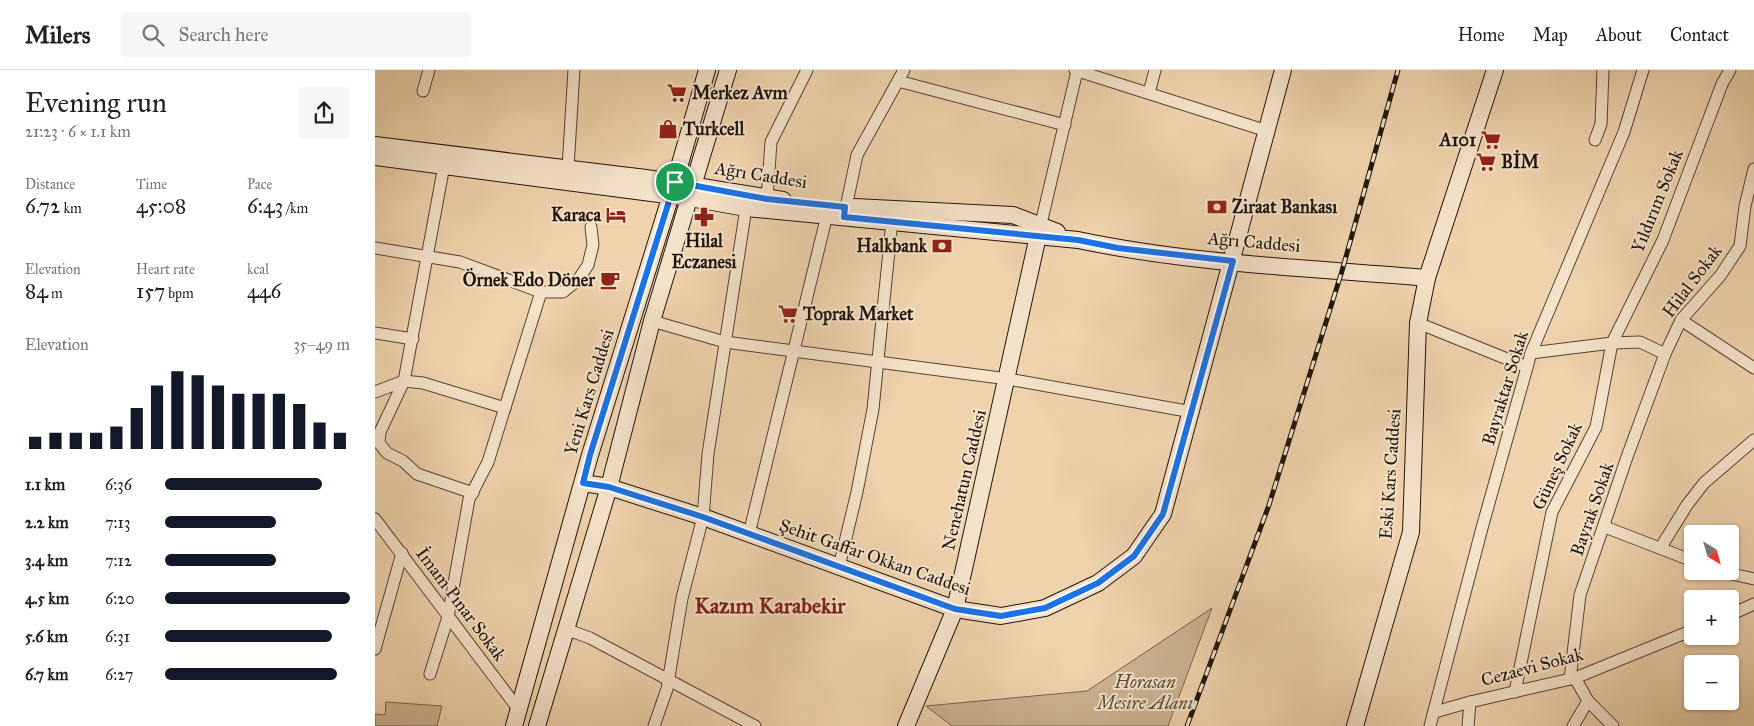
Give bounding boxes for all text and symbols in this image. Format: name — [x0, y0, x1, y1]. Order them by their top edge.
search box — [121, 12, 471, 57]
text: Milers — [25, 20, 91, 50]
icon: search — [139, 21, 167, 49]
text: Search here — [179, 23, 268, 46]
text: Home — [1458, 24, 1505, 46]
text: Map — [1533, 24, 1568, 46]
text: About — [1596, 24, 1642, 46]
text: Contact — [1670, 24, 1729, 46]
supermarket icon: Merkez Avm — [666, 82, 688, 104]
place label: Merkez Avm — [692, 82, 788, 104]
text: Evening run — [25, 85, 167, 120]
button: share — [298, 87, 350, 139]
shop icon: Turkcell — [657, 118, 679, 140]
place label: Turkcell — [682, 118, 745, 140]
text: 21:23 · 6 × 1.1 km — [25, 122, 131, 141]
place label: A101 — [1438, 129, 1476, 151]
supermarket icon: A101 — [1480, 129, 1502, 151]
street label: Yıldırım Sokak — [1626, 145, 1688, 256]
place label: BİM — [1501, 149, 1540, 173]
supermarket icon: BİM — [1475, 151, 1497, 173]
street label: Ağrı Caddesi — [712, 157, 809, 194]
pin — [654, 161, 696, 203]
icon: arrive — [661, 168, 689, 196]
text: Distance — [25, 176, 75, 193]
text: Time — [136, 176, 167, 193]
text: Pace — [247, 176, 272, 193]
text: 6.72 — [25, 193, 60, 219]
text: 45:08 — [136, 193, 186, 219]
text: 6:43 — [247, 193, 283, 219]
bank icon: Ziraat Bankası — [1206, 196, 1228, 218]
place label: Ziraat Bankası — [1232, 196, 1338, 218]
text: km — [60, 200, 82, 217]
text: /km — [283, 200, 308, 217]
place label: Karaca — [551, 204, 601, 226]
hotel icon: Karaca — [605, 204, 627, 226]
pharmacy icon: Hilal Eczanesi — [693, 206, 715, 228]
street label: Ağrı Caddesi — [1206, 227, 1301, 258]
place label: Hilal Eczanesi — [671, 230, 738, 273]
place label: Halkbank — [856, 235, 928, 257]
bank icon: Halkbank — [931, 235, 953, 257]
street label: Hilal Sokak — [1657, 240, 1727, 322]
text: Elevation — [25, 261, 81, 278]
text: Heart rate — [136, 261, 195, 278]
text: kcal — [247, 261, 269, 278]
place label: Örnek Edo Döner — [463, 268, 596, 291]
cafe icon: Örnek Edo Döner — [599, 269, 621, 291]
text: 84 — [25, 278, 48, 304]
text: 157 — [136, 278, 165, 304]
text: 446 — [247, 278, 281, 304]
text: m — [48, 285, 63, 302]
text: bpm — [165, 285, 194, 302]
supermarket icon: Toprak Market — [777, 303, 799, 325]
place label: Toprak Market — [802, 303, 914, 326]
street label: Yeni Kars Caddesi — [559, 326, 619, 458]
street label: Bayraktar Sokak — [1477, 327, 1533, 448]
text: Elevation — [25, 335, 89, 354]
text: 35–49 m — [293, 335, 350, 354]
street label: Nenehatun Caddesi — [937, 407, 991, 553]
street label: Eski Kars Caddesi — [1374, 408, 1406, 540]
street label: Güneş Sokak — [1527, 418, 1587, 513]
street label: Bayrak Sokak — [1566, 458, 1619, 559]
text: 1.1 km — [25, 475, 65, 494]
text: 6:36 — [105, 475, 132, 494]
text: 2.2 km — [25, 513, 69, 532]
text: 7:13 — [105, 513, 130, 532]
street label: Şehit Gaffar Okkan Caddesi — [776, 514, 974, 600]
north arrow — [1684, 525, 1739, 580]
map controls — [1684, 525, 1739, 710]
street label: İmam Pınar Sokak — [411, 542, 512, 666]
text: 3.4 km — [25, 551, 68, 570]
text: 7:12 — [105, 551, 132, 570]
text: 4.5 km — [25, 589, 69, 608]
text: 6:20 — [105, 589, 134, 608]
button: + — [1684, 590, 1739, 645]
district label: Kazım Karabekir — [694, 592, 846, 619]
text: 5.6 km — [25, 627, 68, 646]
text: 6:31 — [105, 627, 130, 646]
street label: Cezaevi Sokak — [1479, 643, 1586, 691]
button: − — [1684, 655, 1739, 710]
text: 6.7 km — [25, 665, 68, 684]
text: 6:27 — [105, 665, 133, 684]
park label: Horasan Mesire Alanı — [1095, 671, 1193, 714]

